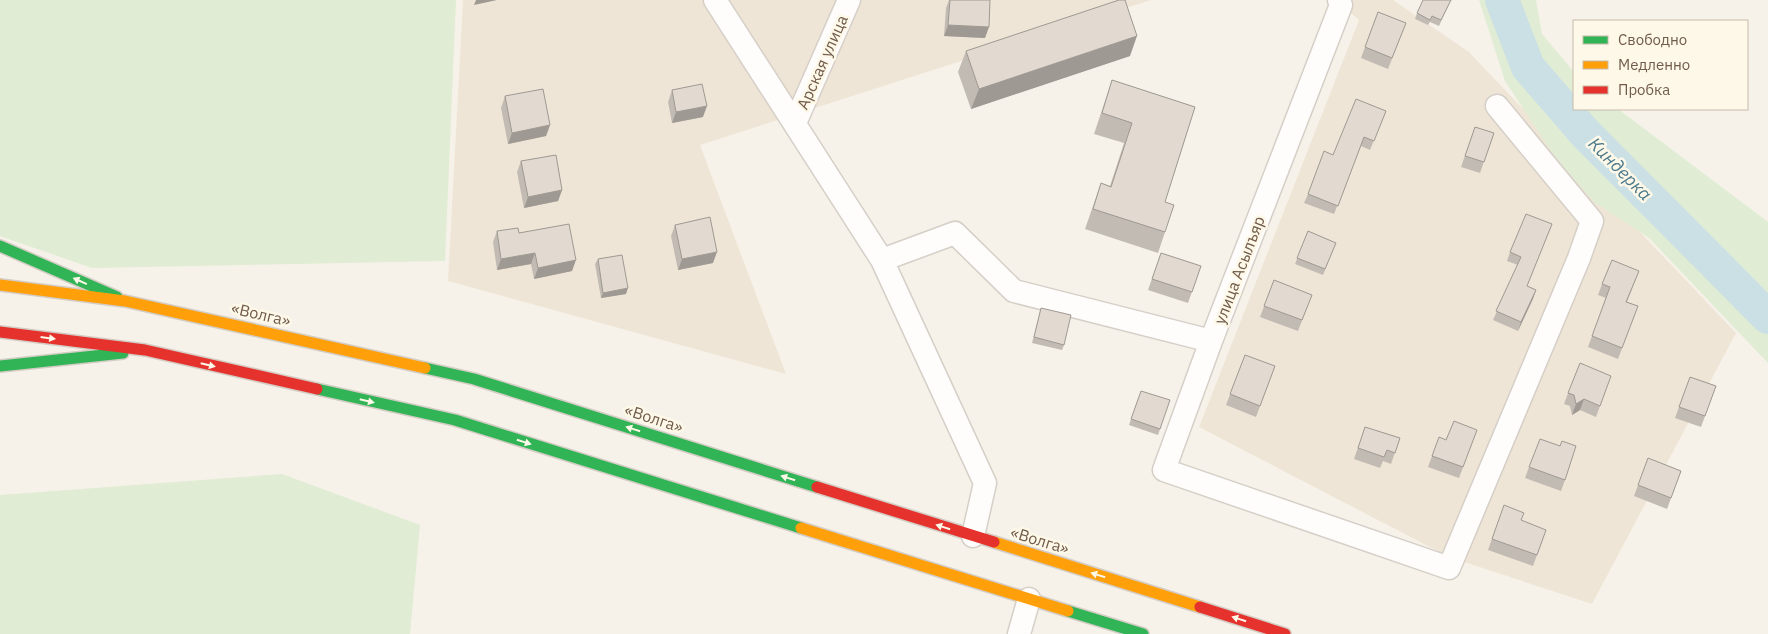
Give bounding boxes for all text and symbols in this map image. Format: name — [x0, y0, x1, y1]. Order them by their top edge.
street label: Арская улица — [792, 11, 852, 112]
legend — [1573, 20, 1748, 110]
text: Свободно — [1618, 30, 1687, 49]
text: Медленно — [1618, 55, 1690, 74]
text: Пробка — [1618, 80, 1670, 99]
water label: Киндерка — [1584, 132, 1657, 205]
street label: улица Асылъяр — [1209, 213, 1269, 327]
one-way arrow — [73, 276, 87, 284]
street label: «Волга» — [229, 297, 293, 331]
one-way arrow — [41, 334, 57, 342]
one-way arrow — [201, 361, 216, 369]
one-way arrow — [359, 397, 375, 405]
street label: «Волга» — [622, 399, 686, 437]
one-way arrow — [625, 424, 640, 432]
one-way arrow — [517, 438, 532, 446]
one-way arrow — [780, 473, 795, 481]
one-way arrow — [935, 522, 950, 530]
street label: «Волга» — [1008, 522, 1072, 558]
one-way arrow — [1090, 571, 1105, 579]
one-way arrow — [1231, 615, 1246, 623]

